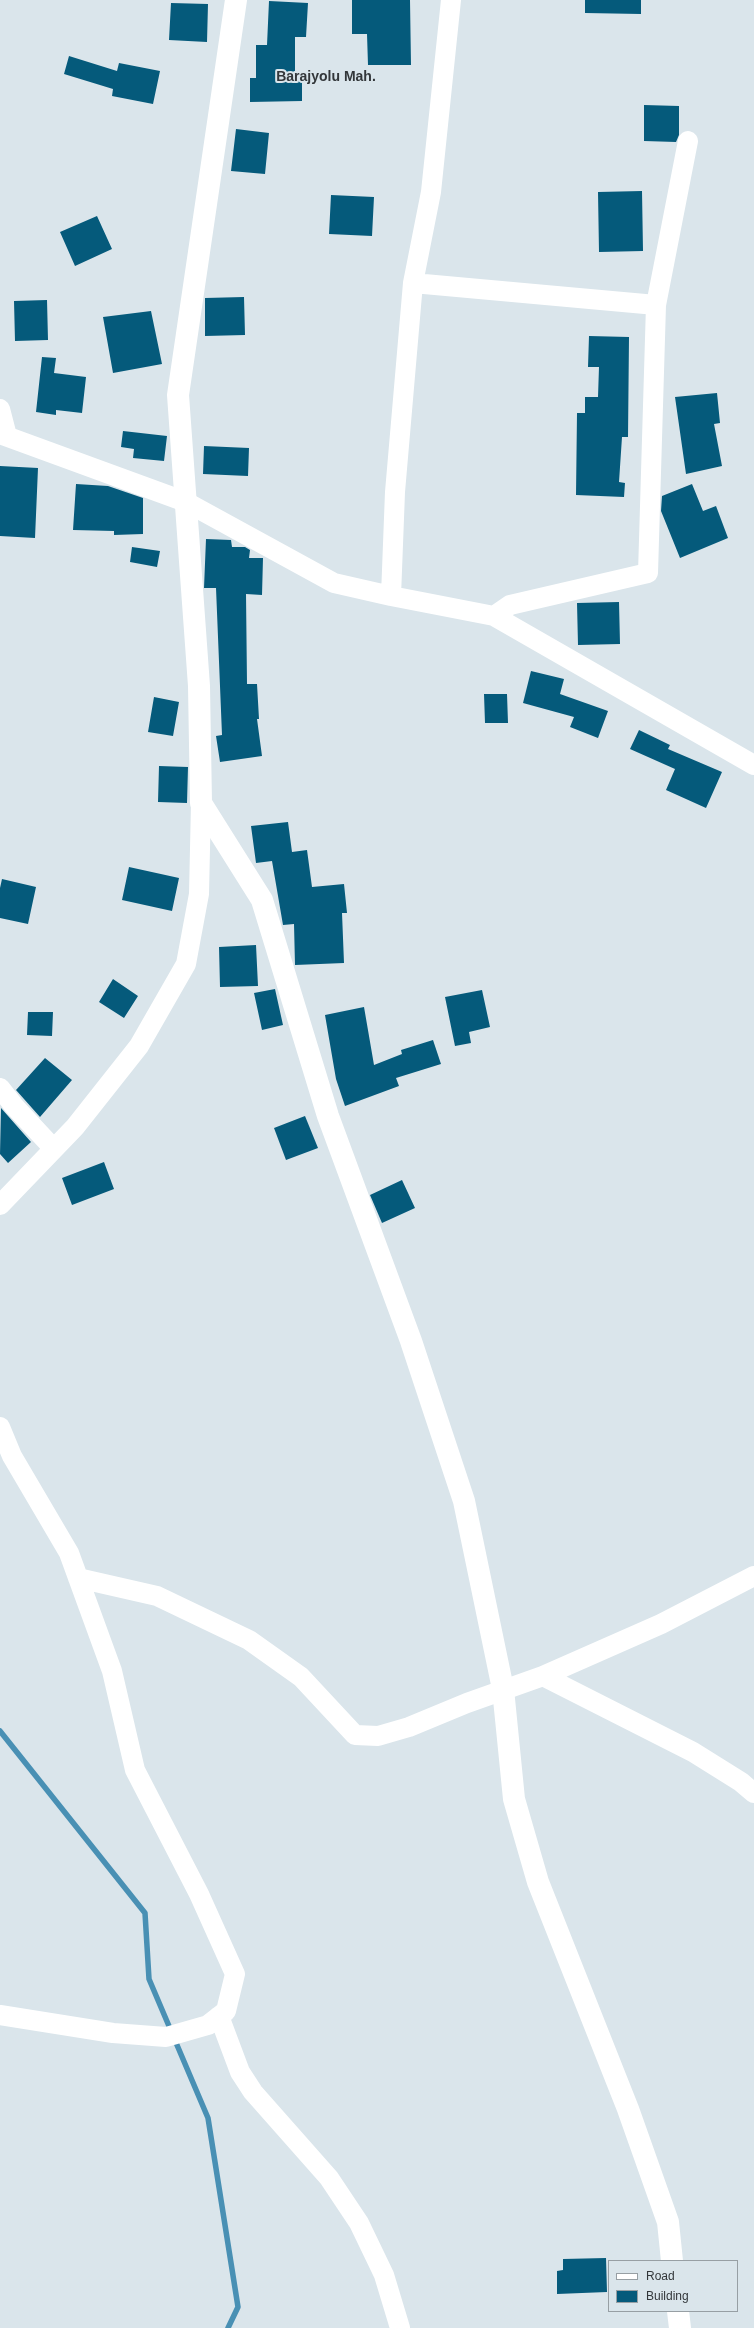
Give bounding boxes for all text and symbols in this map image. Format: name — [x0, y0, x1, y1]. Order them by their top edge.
district label: Barajyolu Mah. — [276, 69, 376, 85]
legend — [608, 2260, 738, 2312]
text: Road — [646, 2269, 675, 2283]
text: Building — [646, 2289, 689, 2303]

